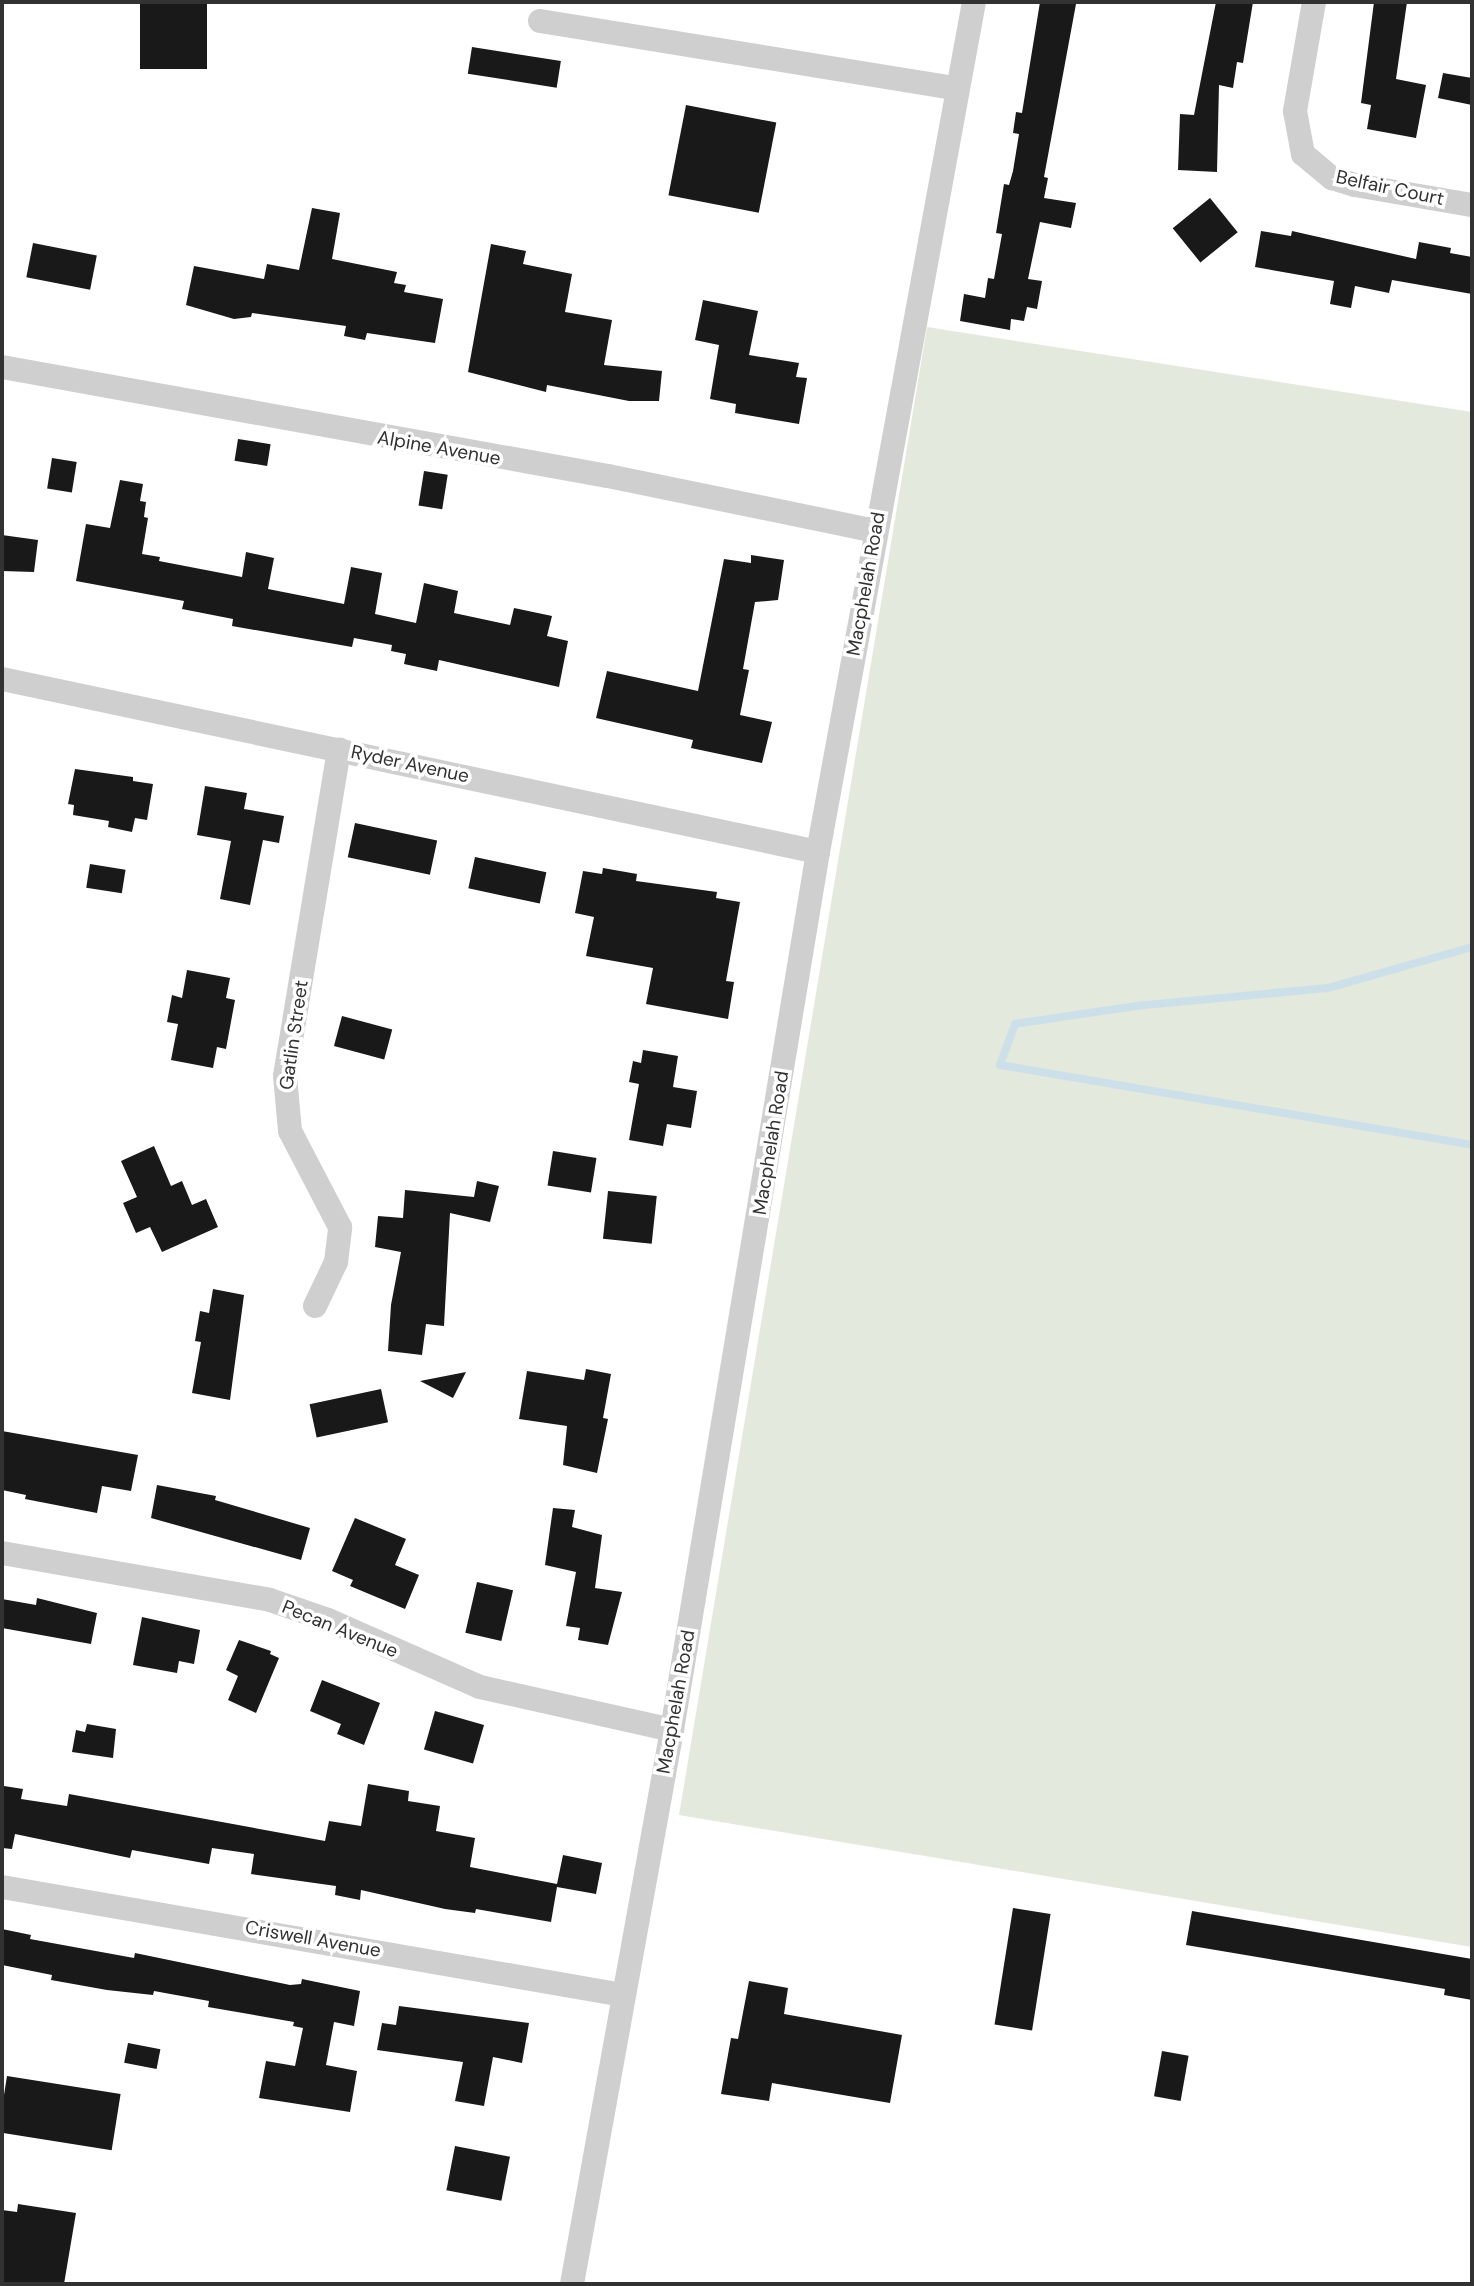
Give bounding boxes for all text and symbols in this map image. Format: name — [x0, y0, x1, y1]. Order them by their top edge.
street label: Belfair Court — [1334, 165, 1446, 211]
street label: Alpine Avenue — [376, 426, 502, 470]
street label: Macphelah Road — [842, 510, 890, 658]
street label: Ryder Avenue — [349, 740, 471, 788]
street label: Gatlin Street — [275, 979, 313, 1091]
street label: Macphelah Road — [748, 1069, 794, 1217]
street label: Pecan Avenue — [279, 1595, 401, 1663]
street label: Macphelah Road — [652, 1628, 700, 1776]
street label: Criswell Avenue — [243, 1916, 383, 1962]

